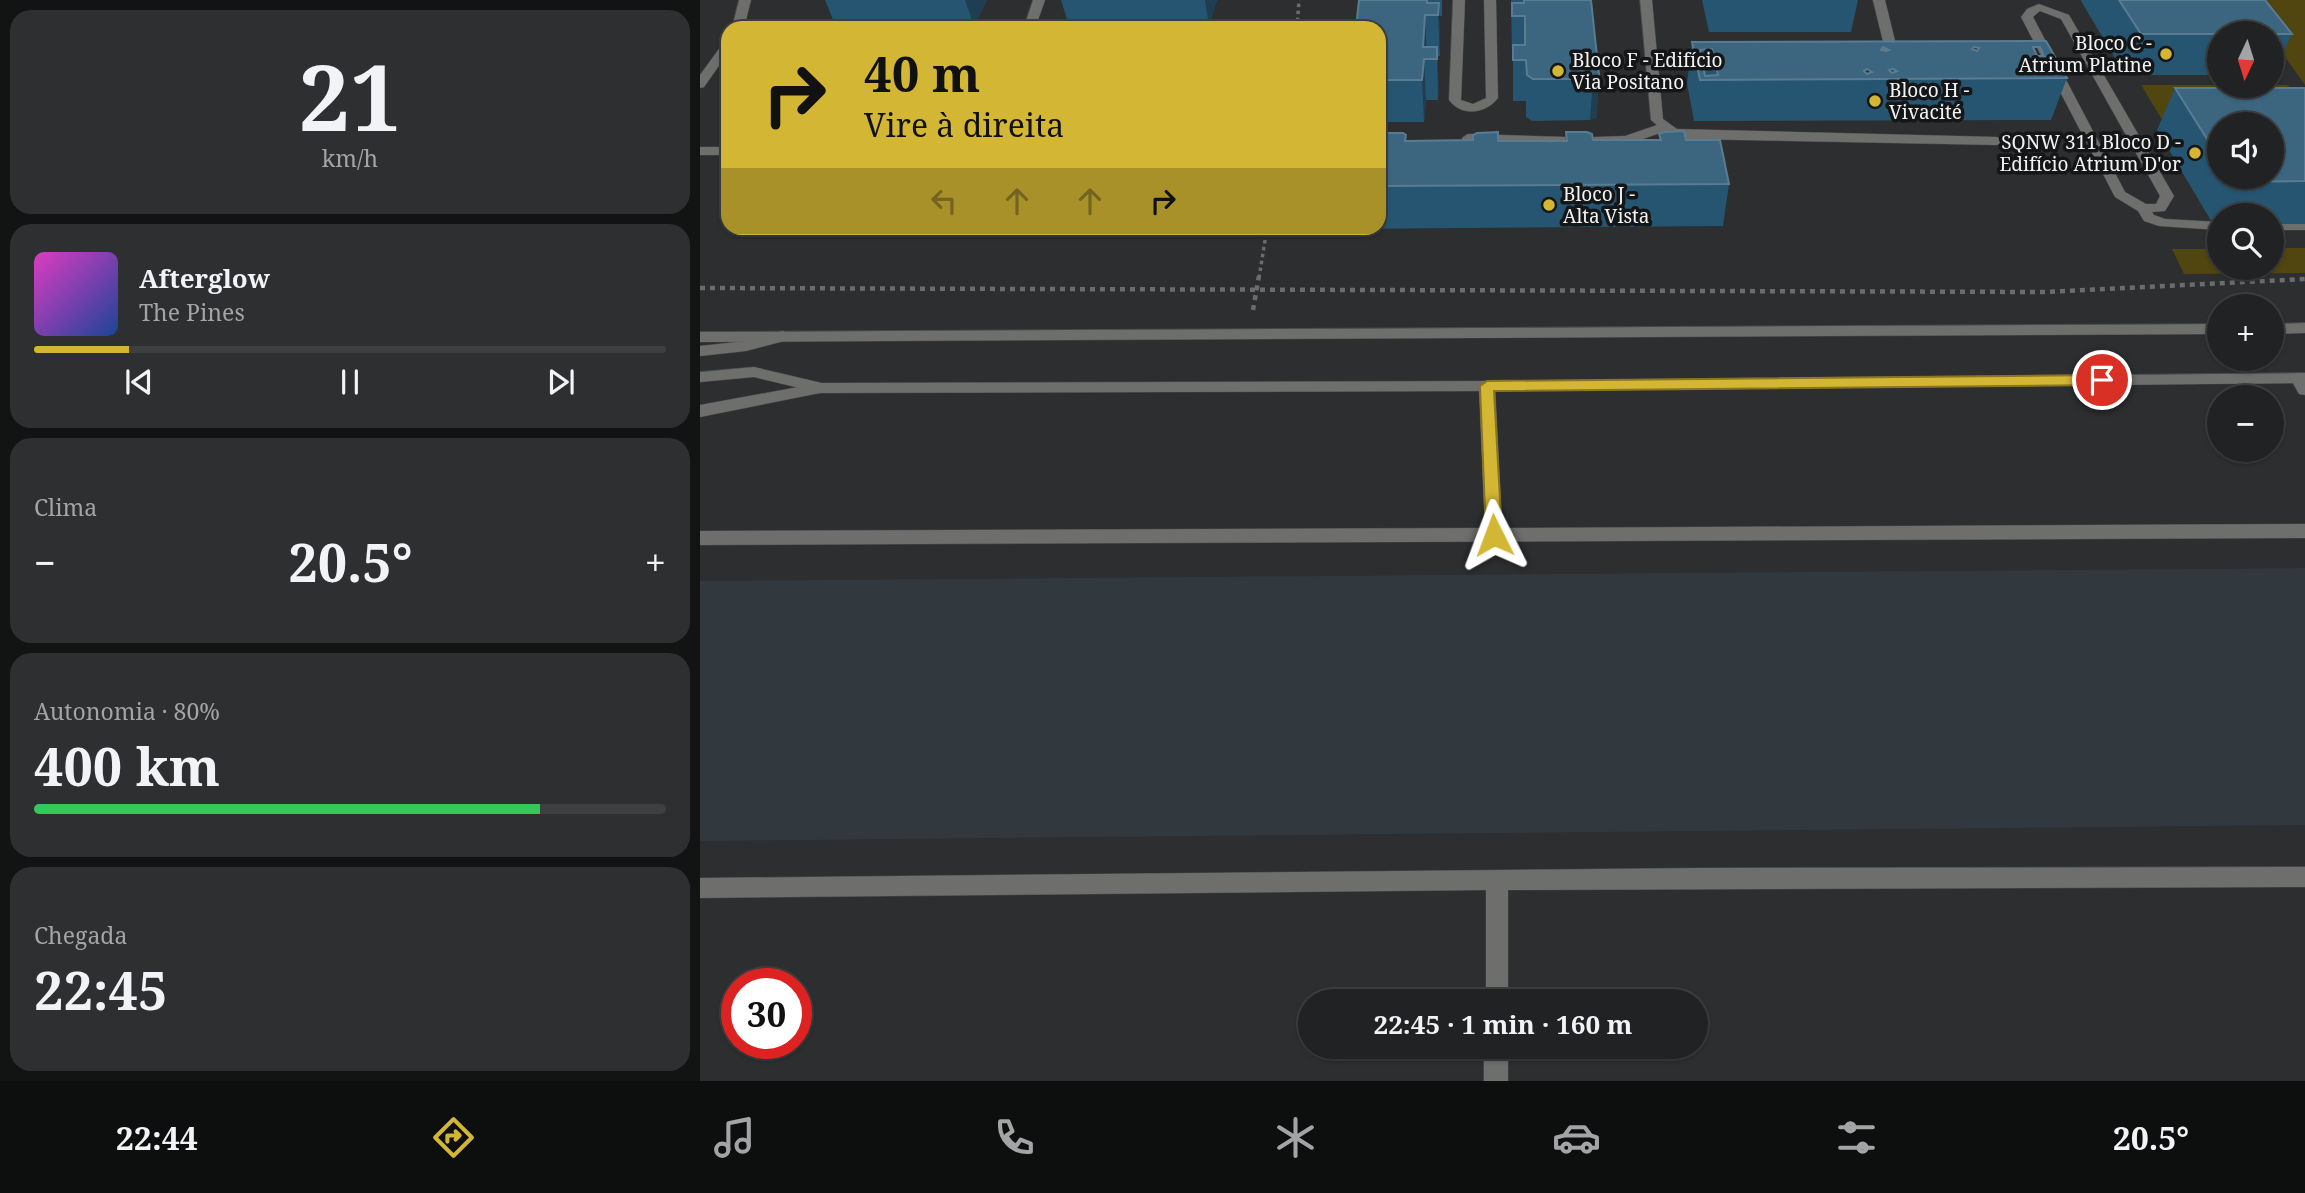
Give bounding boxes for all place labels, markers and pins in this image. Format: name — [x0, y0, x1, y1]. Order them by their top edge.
place label: Bloco C - Atrium Platine — [2019, 30, 2152, 78]
marker: Bloco C - Atrium Platine — [2158, 46, 2174, 62]
place label: Bloco F - Edifício Via Positano — [1572, 47, 1723, 95]
marker: Bloco F - Edifício Via Positano — [1550, 63, 1566, 79]
place label: Bloco H - Vivacité — [1889, 77, 1970, 125]
marker: Bloco H - Vivacité — [1867, 93, 1883, 109]
place label: SQNW 311 Bloco D - Edifício Atrium D'or — [1999, 129, 2181, 177]
marker: SQNW 311 Bloco D - Edifício Atrium D'or — [2187, 145, 2203, 161]
place label: Bloco J - Alta Vista — [1563, 181, 1649, 229]
marker: Bloco J - Alta Vista — [1541, 197, 1557, 213]
pin — [2072, 350, 2132, 410]

